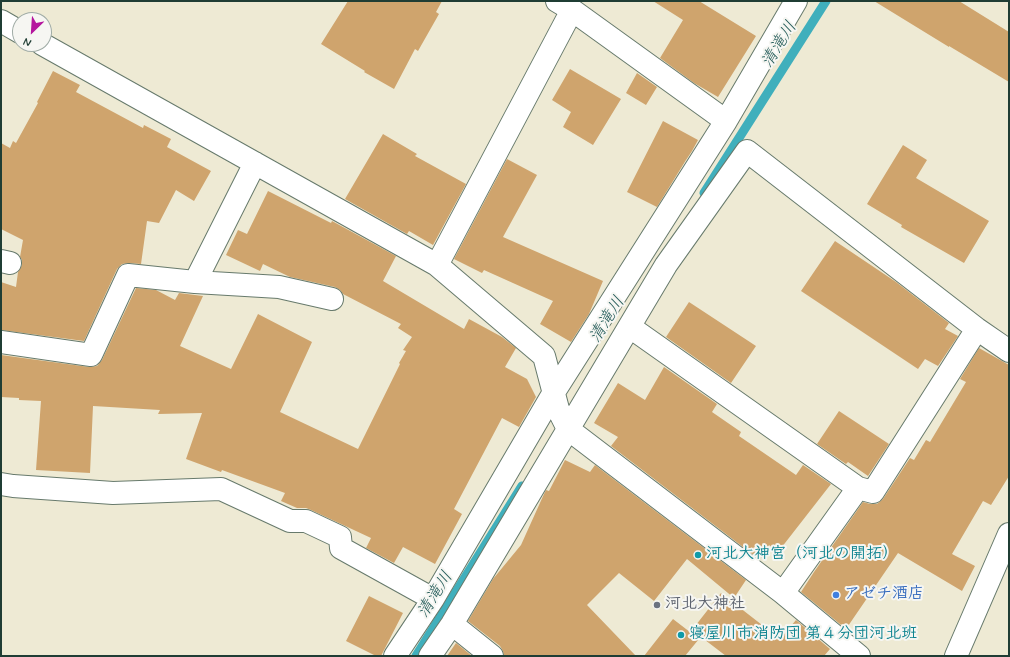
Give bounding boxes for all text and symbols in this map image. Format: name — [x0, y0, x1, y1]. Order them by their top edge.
north arrow — [12, 12, 52, 52]
water label: 清滝川 — [758, 18, 802, 72]
text: N — [21, 34, 34, 50]
water label: 清滝川 — [586, 293, 630, 347]
place label: 河北大神宮（河北の開拓） — [706, 545, 898, 565]
marker: 河北大神宮（河北の開拓） — [693, 550, 703, 560]
water label: 清滝川 — [414, 568, 458, 622]
place label: アゼチ酒店 — [844, 585, 924, 605]
marker: アゼチ酒店 — [831, 590, 841, 600]
place label: 河北大神社 — [665, 595, 745, 615]
marker: 河北大神社 — [652, 600, 662, 610]
place label: 寝屋川市消防団 第４分団河北班 — [689, 625, 917, 645]
marker: 寝屋川市消防団 第４分団河北班 — [676, 630, 686, 640]

